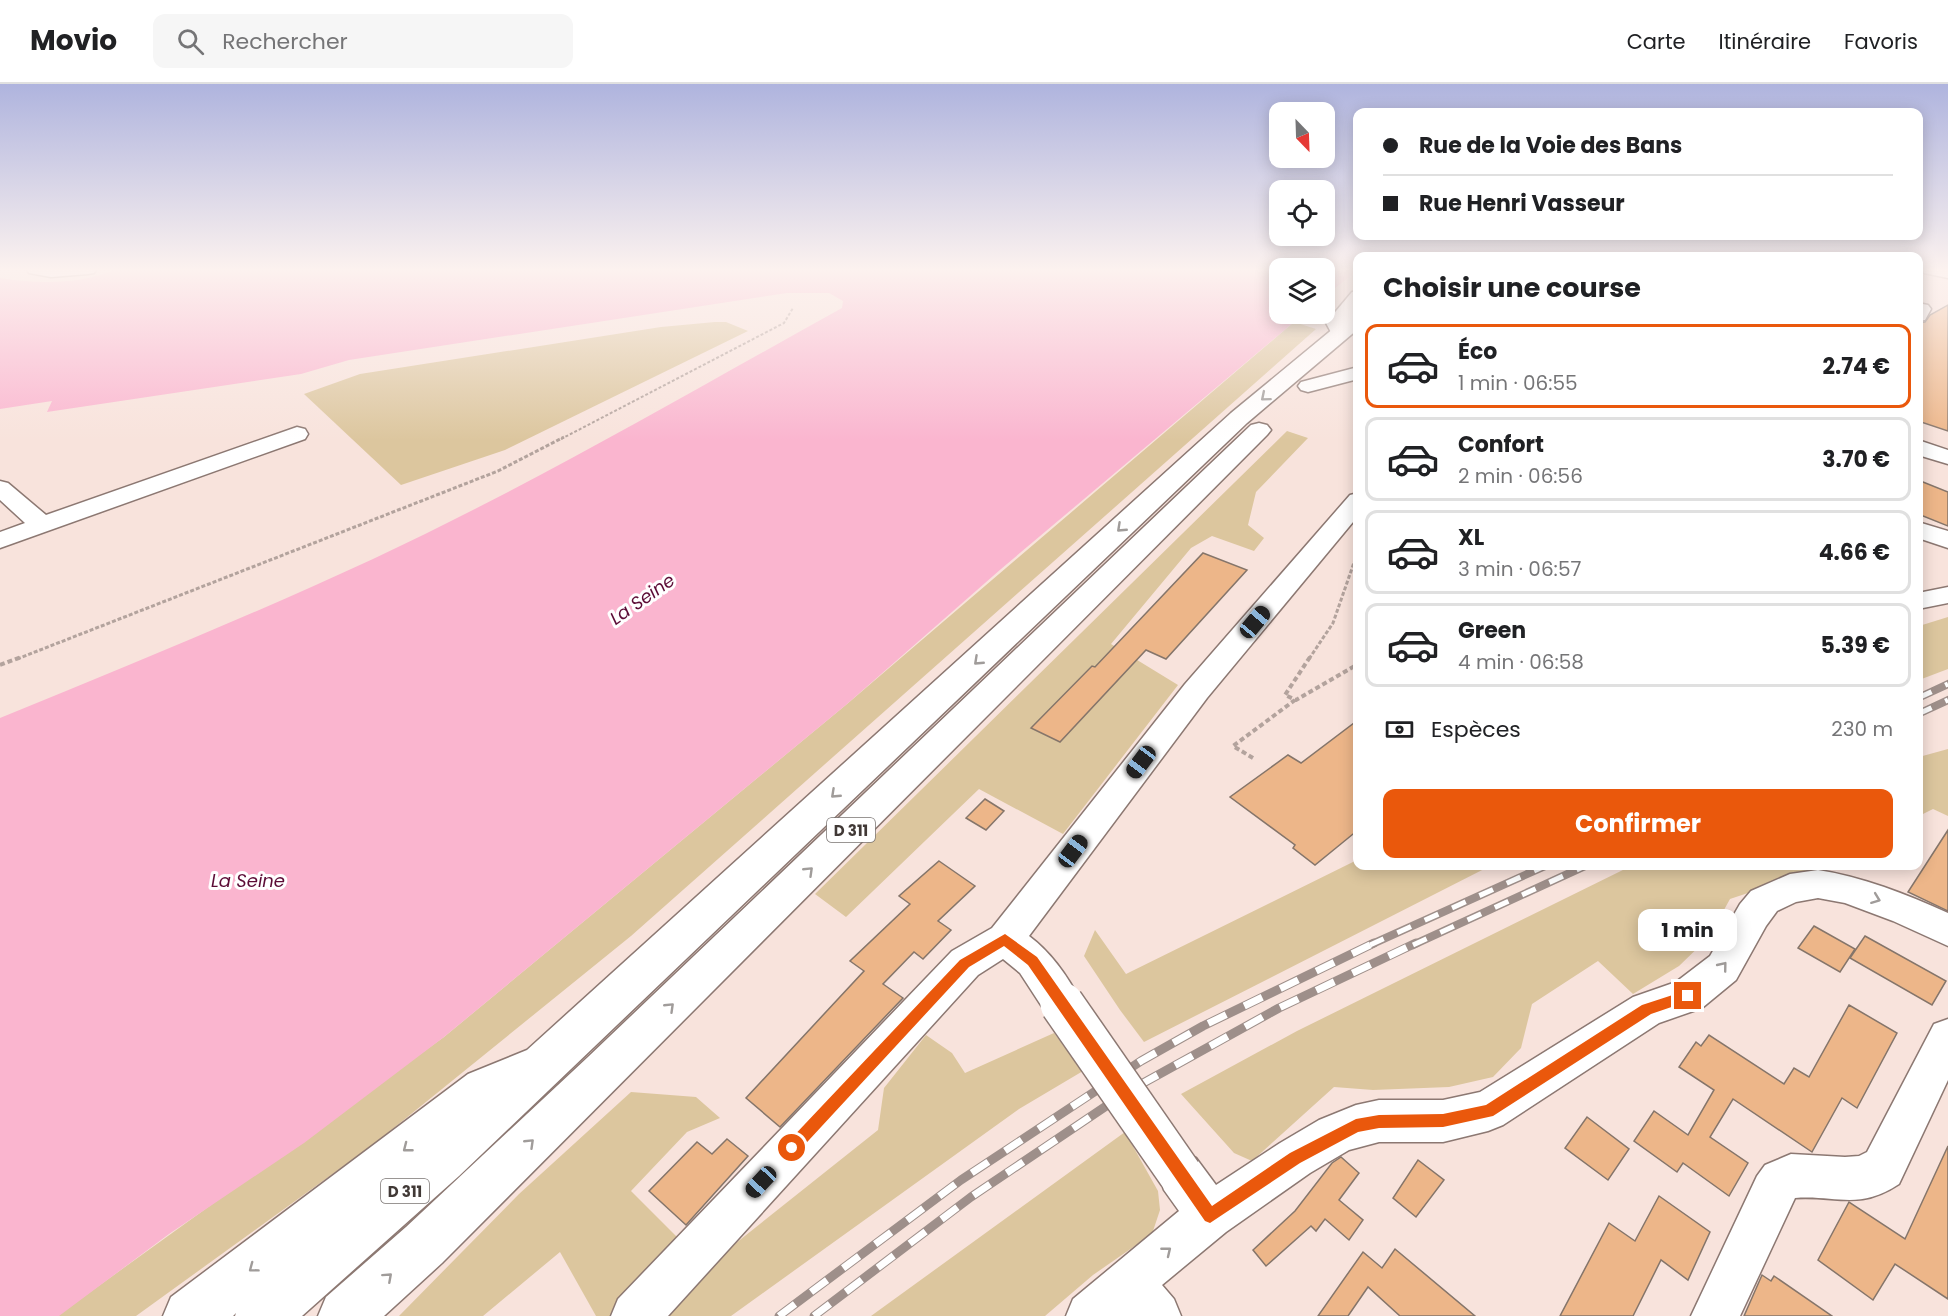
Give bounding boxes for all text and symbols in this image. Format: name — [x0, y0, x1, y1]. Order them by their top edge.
search box — [153, 14, 573, 68]
text: Movio — [30, 21, 117, 60]
icon: search — [174, 25, 207, 58]
text: Rechercher — [222, 26, 348, 57]
text: Carte — [1627, 27, 1686, 56]
text: Itinéraire — [1719, 27, 1811, 56]
text: Favoris — [1844, 27, 1918, 56]
north arrow — [1269, 102, 1335, 168]
map controls — [1269, 102, 1335, 324]
text: Rue de la Voie des Bans — [1419, 130, 1682, 161]
button: locate — [1269, 180, 1335, 246]
text: Rue Henri Vasseur — [1419, 188, 1625, 219]
button: layers — [1269, 258, 1335, 324]
text: Choisir une course — [1383, 269, 1641, 306]
text: Éco — [1458, 336, 1497, 367]
icon: car — [1386, 339, 1440, 393]
text: 2.74 € — [1822, 351, 1890, 382]
text: 1 min · 06:55 — [1458, 369, 1578, 397]
one-way arrow — [1261, 389, 1272, 400]
text: Confort — [1458, 429, 1544, 460]
icon: car — [1386, 432, 1440, 486]
text: 3.70 € — [1822, 444, 1890, 475]
text: 2 min · 06:56 — [1458, 462, 1583, 490]
one-way arrow — [1117, 521, 1127, 532]
text: XL — [1458, 522, 1484, 553]
icon: car — [1386, 525, 1440, 579]
text: 4.66 € — [1819, 537, 1890, 568]
text: 3 min · 06:57 — [1458, 555, 1581, 583]
water label: La Seine — [604, 568, 680, 630]
car — [1237, 602, 1273, 642]
text: Green — [1458, 615, 1526, 646]
icon: car — [1386, 618, 1440, 672]
text: 5.39 € — [1820, 630, 1890, 661]
text: 4 min · 06:58 — [1458, 648, 1584, 676]
one-way arrow — [974, 654, 984, 665]
icon: cash — [1383, 713, 1416, 746]
text: Espèces — [1431, 714, 1521, 745]
text: 230 m — [1831, 715, 1893, 743]
car — [1123, 742, 1159, 782]
one-way arrow — [831, 786, 842, 797]
button: Confirmer — [1383, 789, 1893, 858]
road number: D 311 — [827, 818, 875, 842]
car — [1055, 831, 1091, 871]
one-way arrow — [802, 867, 813, 878]
water label: La Seine — [211, 868, 285, 893]
one-way arrow — [1871, 891, 1881, 904]
callout: 1 min — [1638, 909, 1738, 951]
text: 1 min — [1661, 916, 1714, 944]
one-way arrow — [1715, 962, 1726, 973]
route end — [1674, 982, 1701, 1009]
one-way arrow — [664, 1003, 674, 1014]
route start — [778, 1134, 805, 1161]
one-way arrow — [523, 1139, 534, 1150]
one-way arrow — [403, 1141, 414, 1152]
car — [742, 1163, 780, 1201]
road number: D 311 — [381, 1179, 429, 1203]
one-way arrow — [1160, 1247, 1171, 1258]
one-way arrow — [249, 1260, 260, 1271]
one-way arrow — [382, 1273, 392, 1284]

